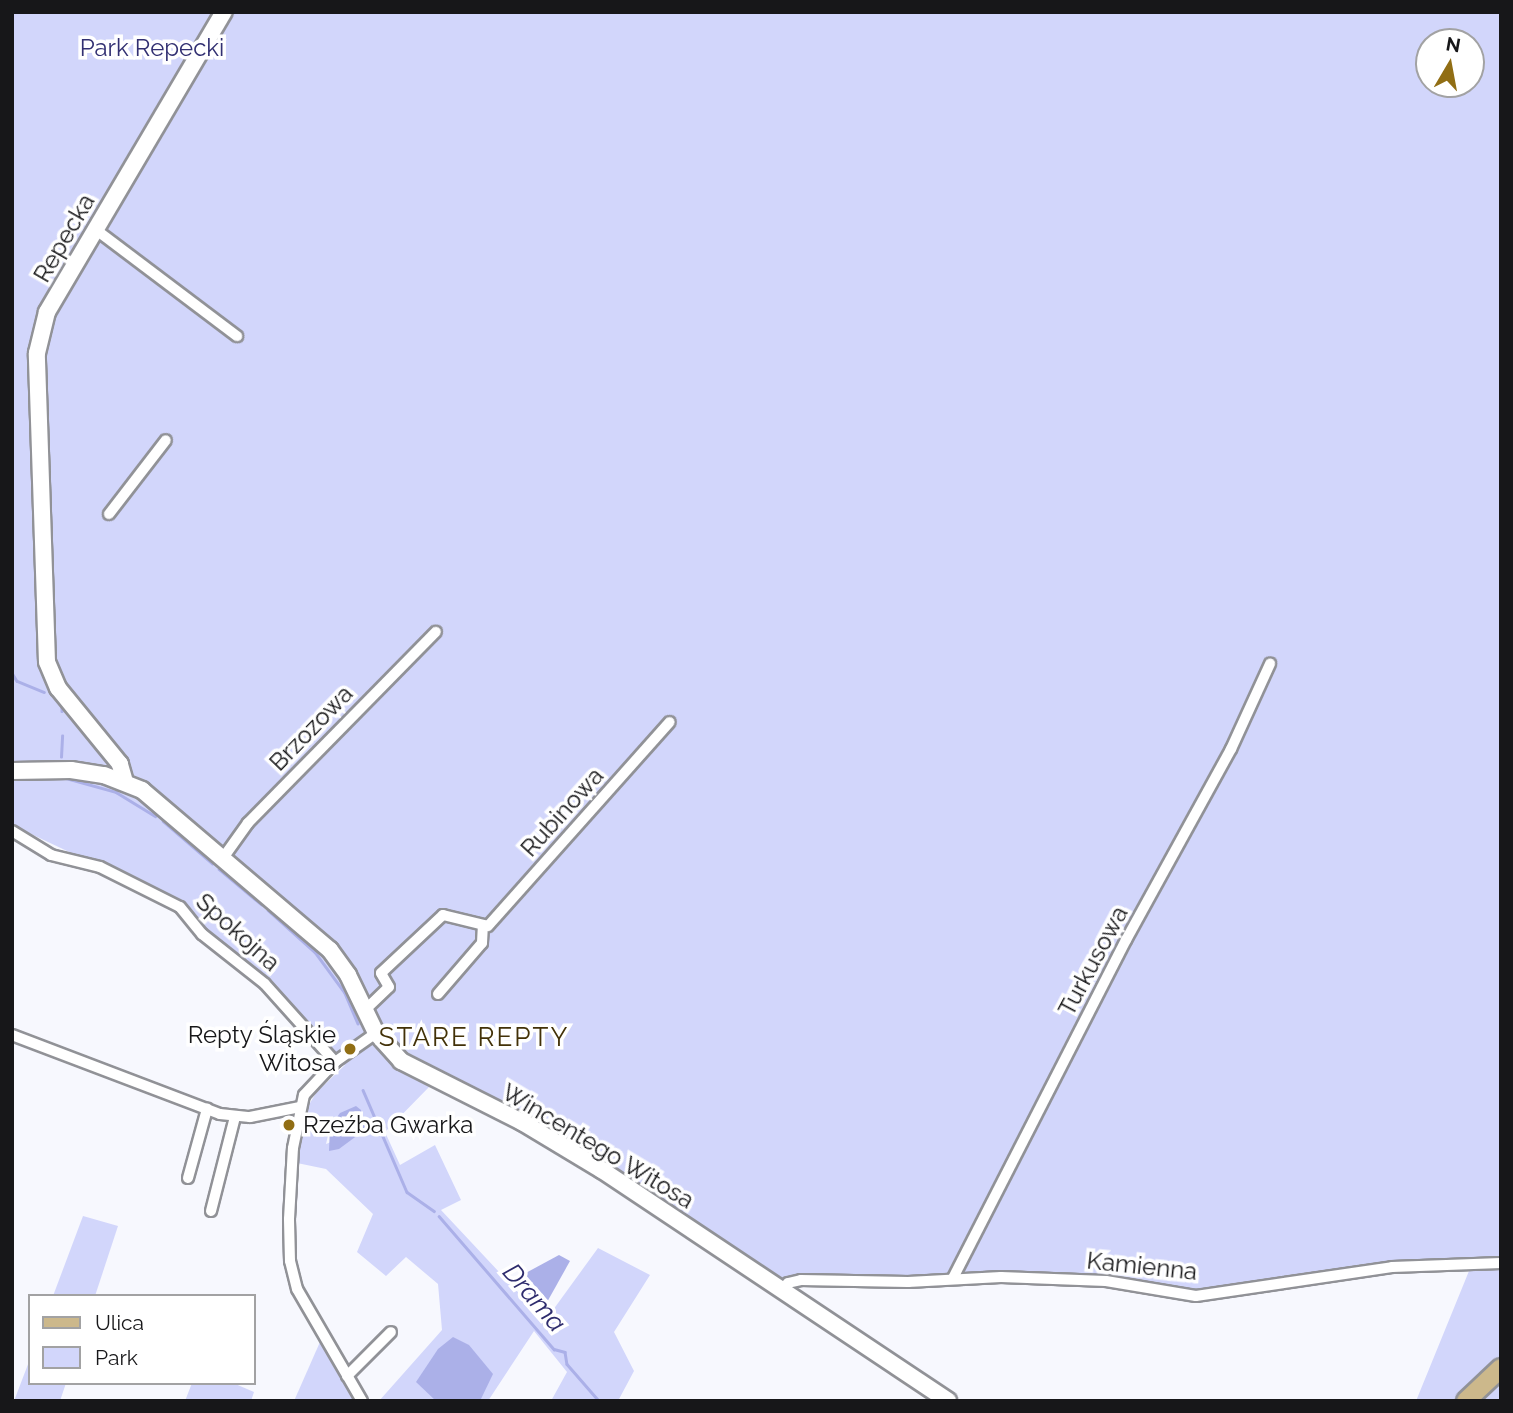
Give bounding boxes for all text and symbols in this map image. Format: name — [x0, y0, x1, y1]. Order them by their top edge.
north arrow — [1415, 28, 1485, 98]
text: N — [1444, 32, 1462, 56]
park label: Park Repecki — [80, 34, 224, 62]
street label: Repecka — [27, 189, 101, 287]
street label: Brzozowa — [263, 679, 359, 777]
street label: Rubinowa — [515, 762, 609, 862]
street label: Spokojna — [190, 887, 286, 977]
street label: Turkusowa — [1052, 901, 1134, 1021]
place label: Repty Śląskie Witosa — [187, 1021, 336, 1077]
district label: STARE REPTY — [380, 1022, 568, 1054]
marker: Repty Śląskie Witosa — [342, 1041, 358, 1057]
street label: Wincentego Witosa — [496, 1077, 700, 1215]
place label: Rzeźba Gwarka — [303, 1111, 473, 1139]
marker: Rzeźba Gwarka — [281, 1117, 297, 1133]
street label: Kamienna — [1085, 1246, 1199, 1286]
water label: Drama — [496, 1257, 572, 1339]
legend — [28, 1294, 256, 1385]
text: Ulica — [95, 1310, 144, 1335]
text: Park — [95, 1345, 138, 1370]

